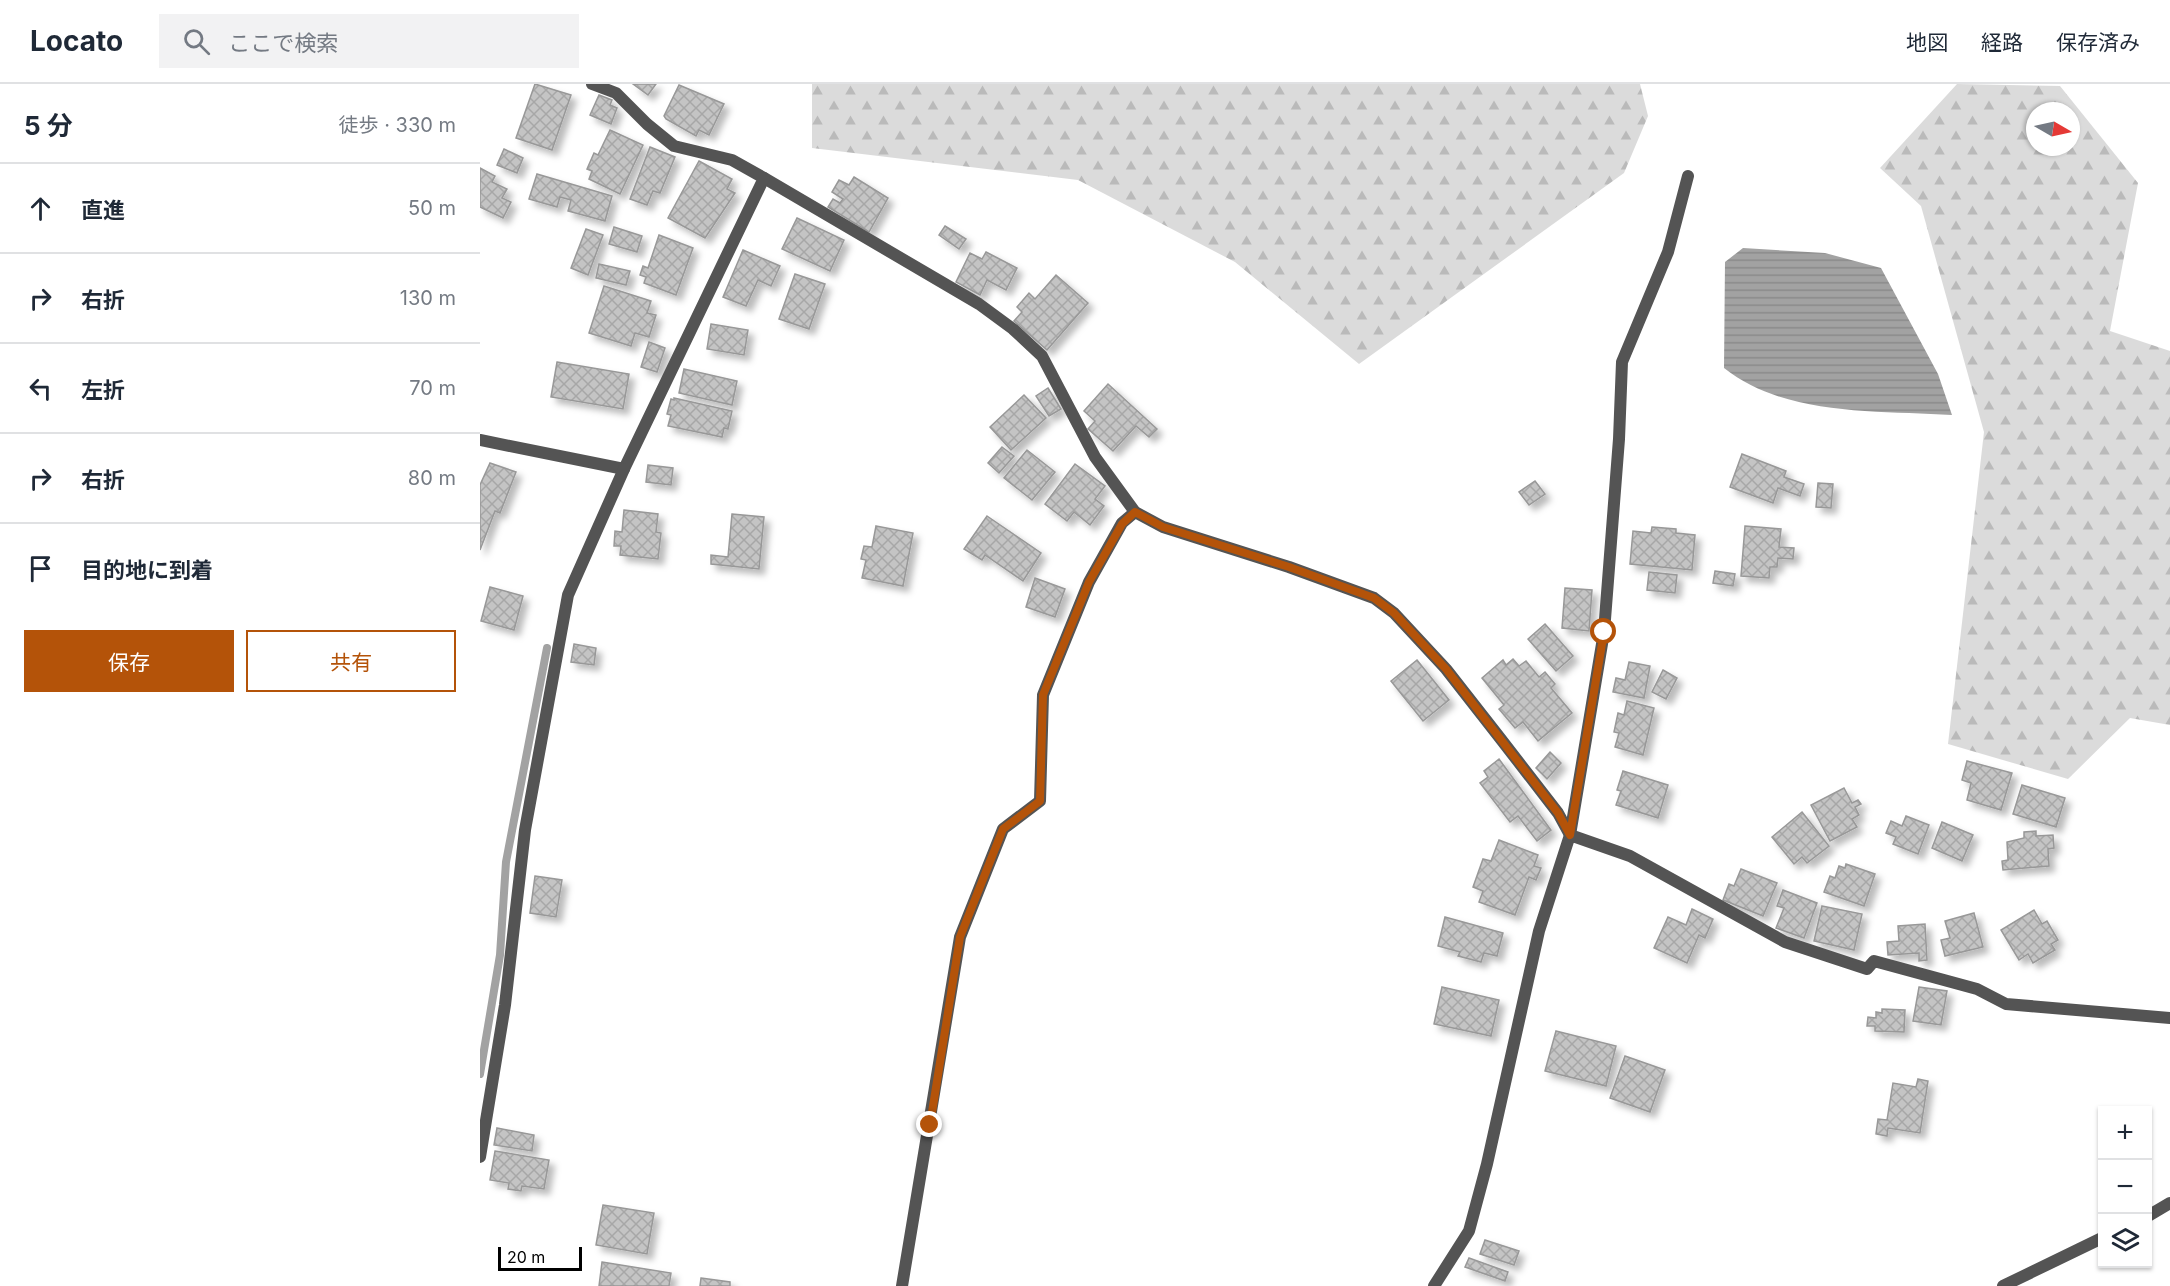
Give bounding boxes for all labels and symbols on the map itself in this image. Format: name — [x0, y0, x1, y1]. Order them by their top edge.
north arrow — [2026, 102, 2080, 156]
route start — [1590, 618, 1616, 644]
route end — [916, 1111, 942, 1137]
scale bar — [498, 1244, 582, 1272]

